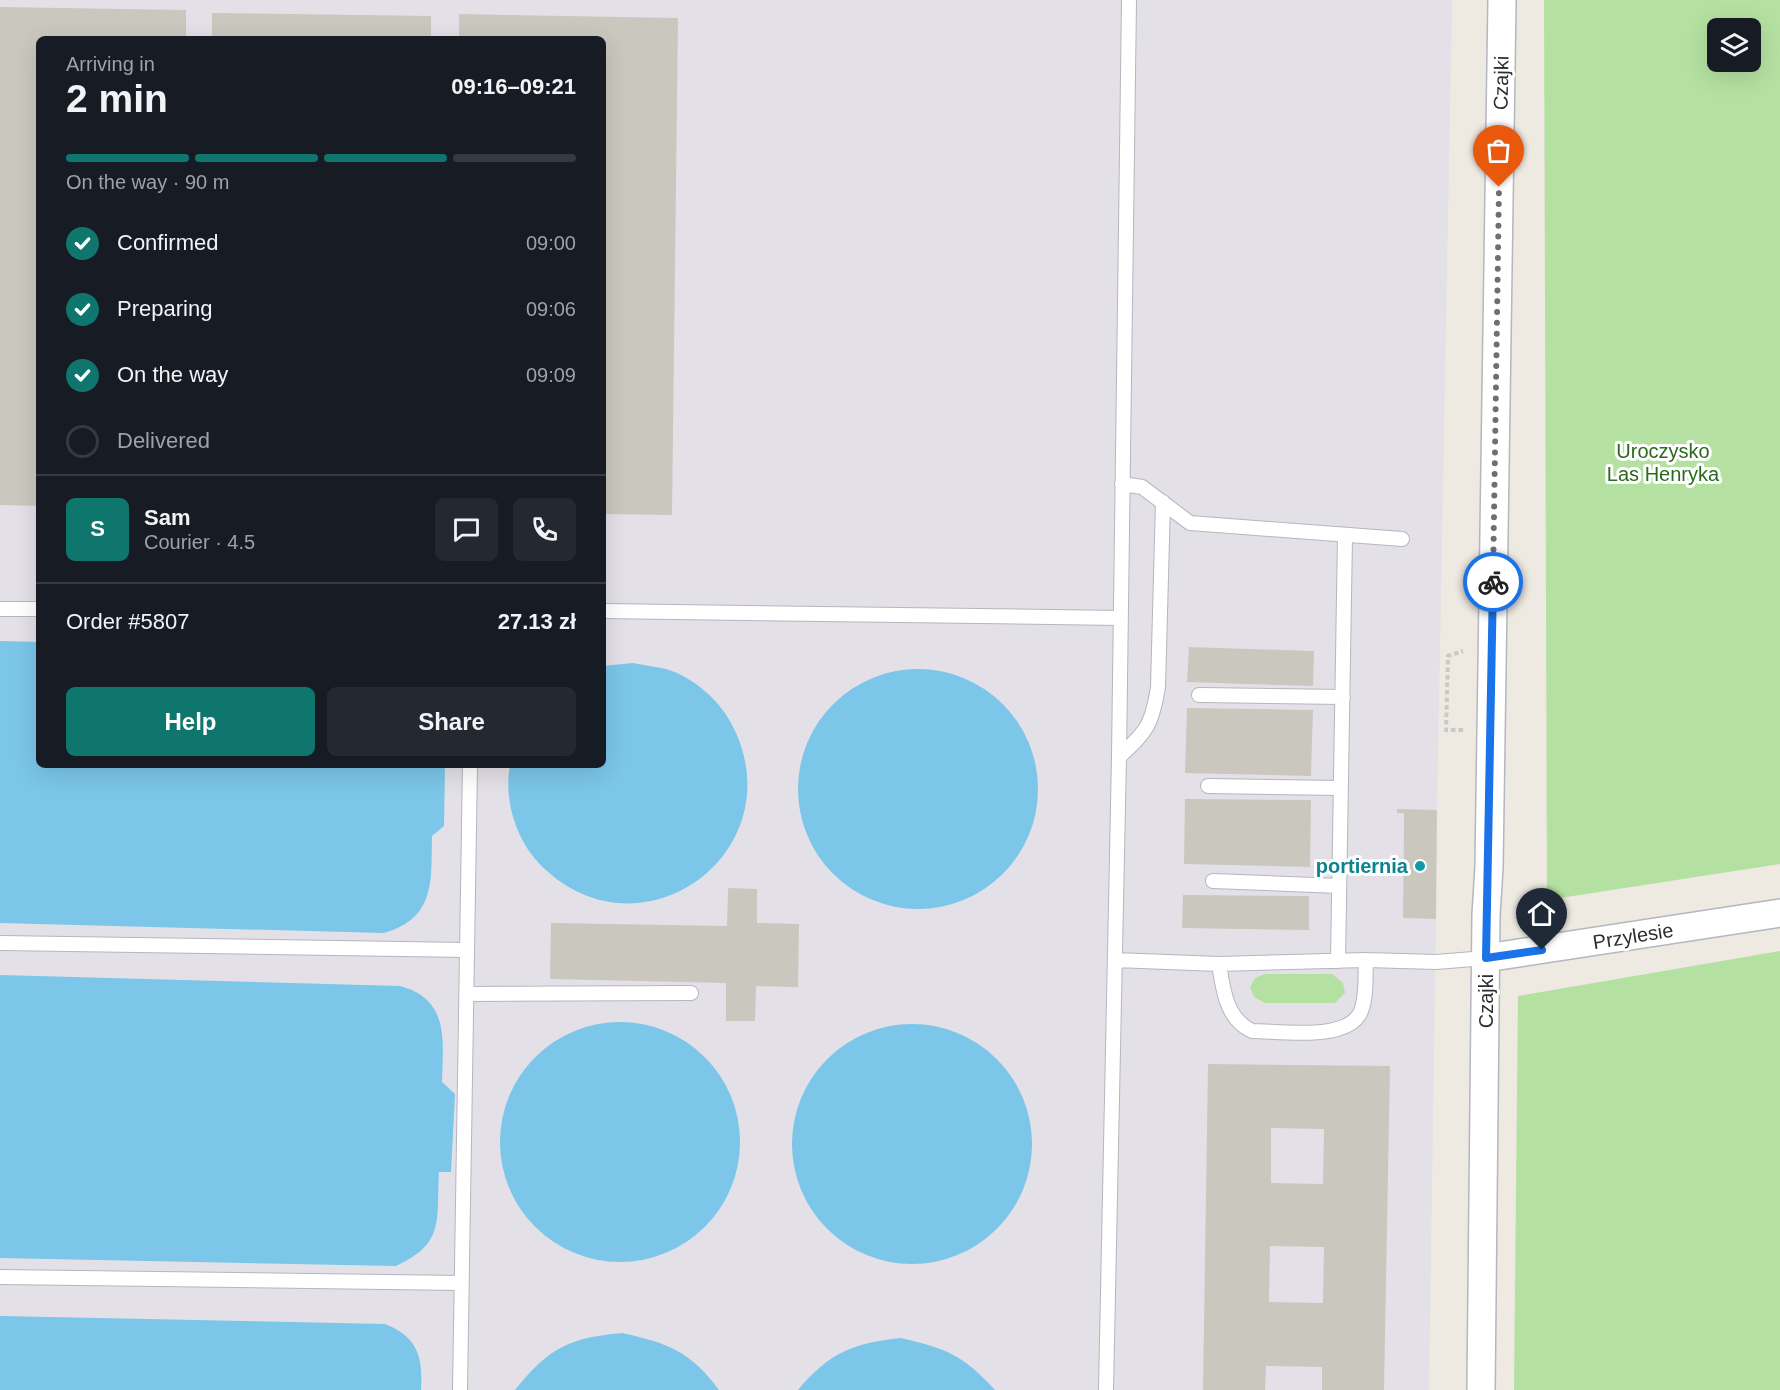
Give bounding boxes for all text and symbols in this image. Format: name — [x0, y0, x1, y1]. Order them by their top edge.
map controls — [1707, 18, 1761, 72]
button: layers — [1707, 18, 1761, 72]
text: Arriving in — [66, 53, 155, 75]
street label: Czajki — [1490, 56, 1512, 110]
text: 09:16–09:21 — [451, 74, 576, 99]
text: 2 min — [66, 77, 168, 120]
pin — [1473, 125, 1524, 187]
icon: bag — [1482, 134, 1515, 167]
text: On the way · 90 m — [66, 171, 229, 193]
icon: check — [66, 227, 99, 260]
text: Confirmed — [117, 230, 218, 255]
text: 09:00 — [526, 232, 576, 254]
icon: check — [66, 293, 99, 326]
text: Preparing — [117, 296, 212, 321]
text: 09:06 — [526, 298, 576, 320]
icon: check — [66, 359, 99, 392]
text: On the way — [117, 362, 228, 387]
text: 09:09 — [526, 364, 576, 386]
text: Delivered — [117, 428, 210, 453]
park label: Uroczysko Las Henryka — [1607, 440, 1720, 485]
button: chat — [435, 498, 498, 561]
button: phone — [513, 498, 576, 561]
text: Sam — [144, 505, 190, 530]
text: S — [90, 516, 105, 541]
text: Courier · 4.5 — [144, 531, 255, 553]
courier — [1463, 552, 1523, 612]
icon: bike — [1477, 566, 1510, 599]
text: Order #5807 — [66, 609, 190, 634]
text: 27.13 zł — [498, 609, 576, 634]
button: Help — [66, 687, 315, 756]
button: Share — [327, 687, 576, 756]
place label: portiernia — [1316, 855, 1409, 877]
marker: portiernia — [1413, 859, 1427, 873]
pin — [1516, 888, 1567, 950]
icon: home — [1525, 897, 1558, 930]
street label: Przylesie — [1591, 919, 1675, 953]
street label: Czajki — [1475, 974, 1497, 1028]

